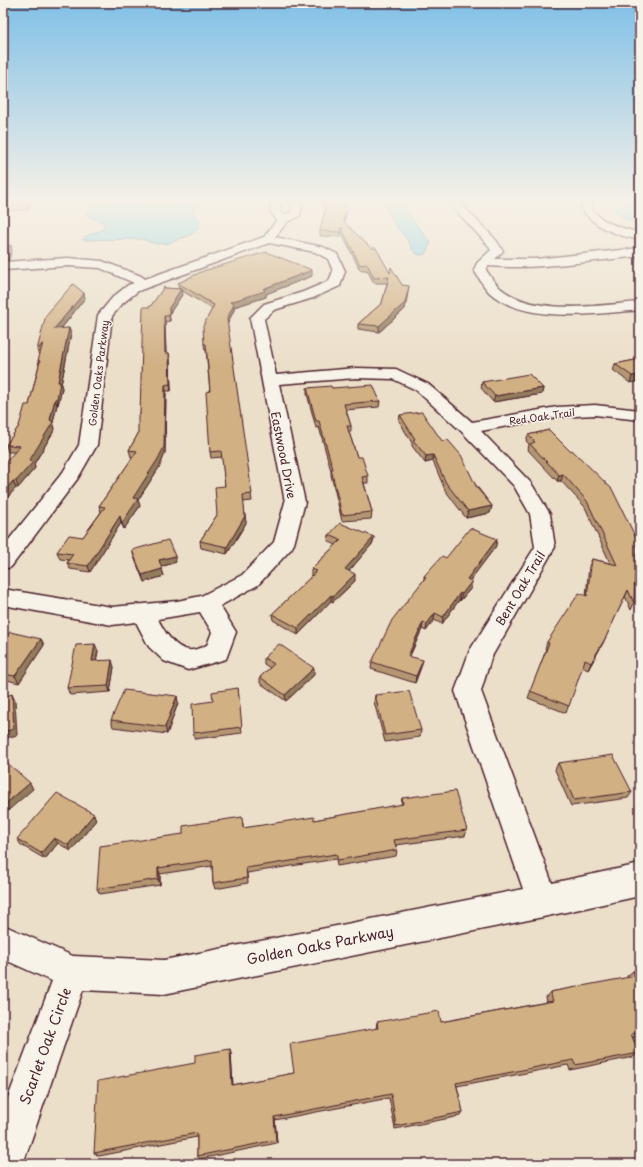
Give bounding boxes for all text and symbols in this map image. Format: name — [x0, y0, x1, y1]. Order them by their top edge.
street label: Golden Oaks Parkway — [84, 319, 113, 427]
street label: Red Oak Trail — [508, 404, 576, 428]
street label: Eastwood Drive — [267, 410, 301, 500]
street label: Bent Oak Trail — [491, 547, 549, 629]
street label: Golden Oaks Parkway — [245, 920, 395, 970]
street label: Scarlet Oak Circle — [14, 984, 76, 1108]

